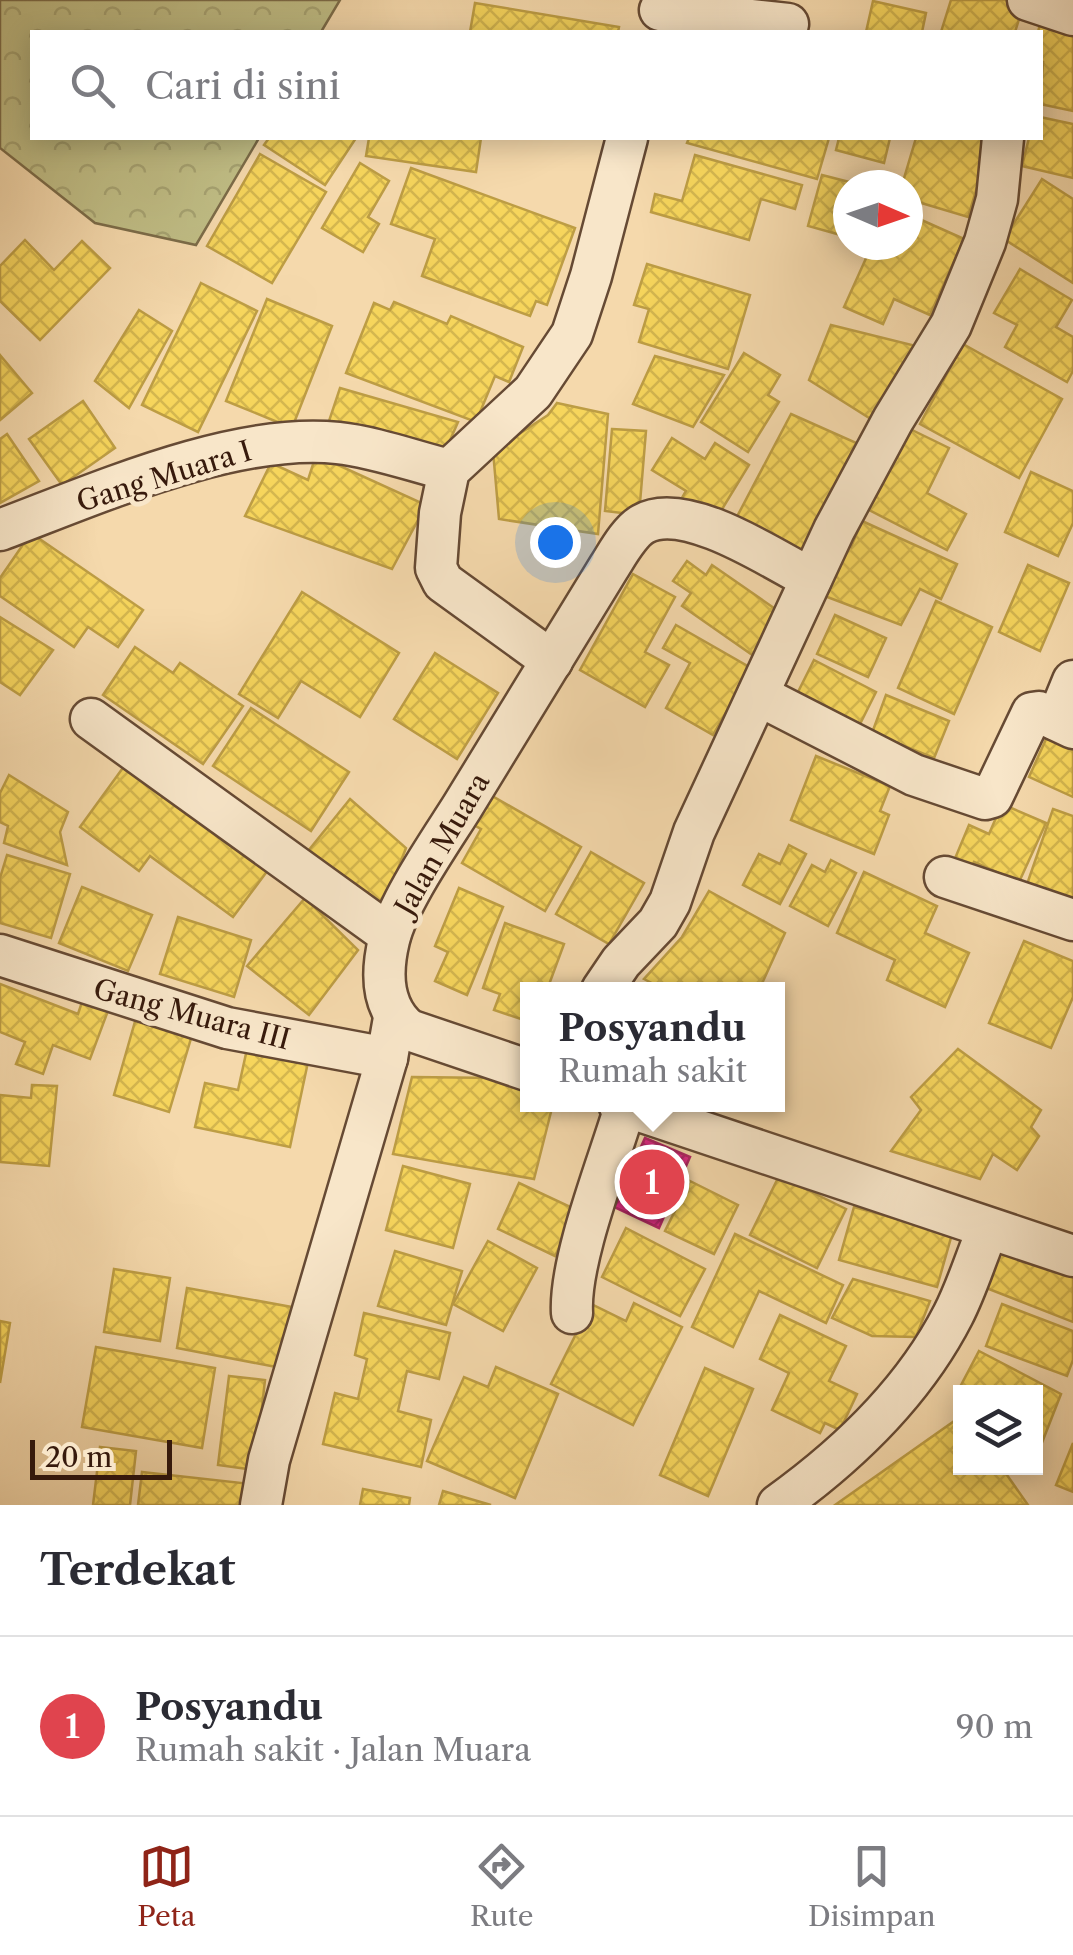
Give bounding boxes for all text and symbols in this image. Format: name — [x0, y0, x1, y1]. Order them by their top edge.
search box — [30, 30, 1043, 140]
icon: search — [65, 58, 120, 113]
text: Cari di sini — [145, 62, 340, 109]
north arrow — [833, 170, 923, 260]
street label: Gang Muara I — [72, 433, 256, 519]
your location — [530, 517, 581, 568]
street label: Jalan Muara — [386, 767, 496, 925]
street label: Gang Muara III — [90, 971, 294, 1057]
popup — [520, 982, 785, 1112]
text: Posyandu — [558, 1004, 746, 1051]
text: Rumah sakit — [558, 1051, 747, 1090]
pin: 1 — [620, 1144, 684, 1220]
map controls — [953, 1385, 1043, 1475]
button: layers — [953, 1385, 1043, 1475]
scale bar — [30, 1435, 172, 1480]
text: 20 m — [45, 1440, 112, 1474]
text: Terdekat — [40, 1544, 235, 1596]
text: Posyandu — [135, 1683, 323, 1730]
text: 1 — [65, 1707, 80, 1746]
text: 90 m — [956, 1707, 1033, 1746]
text: Rumah sakit · Jalan Muara — [135, 1730, 531, 1769]
tab: Peta — [137, 1839, 195, 1933]
tab: Rute — [470, 1839, 533, 1933]
tab: Disimpan — [808, 1839, 936, 1933]

